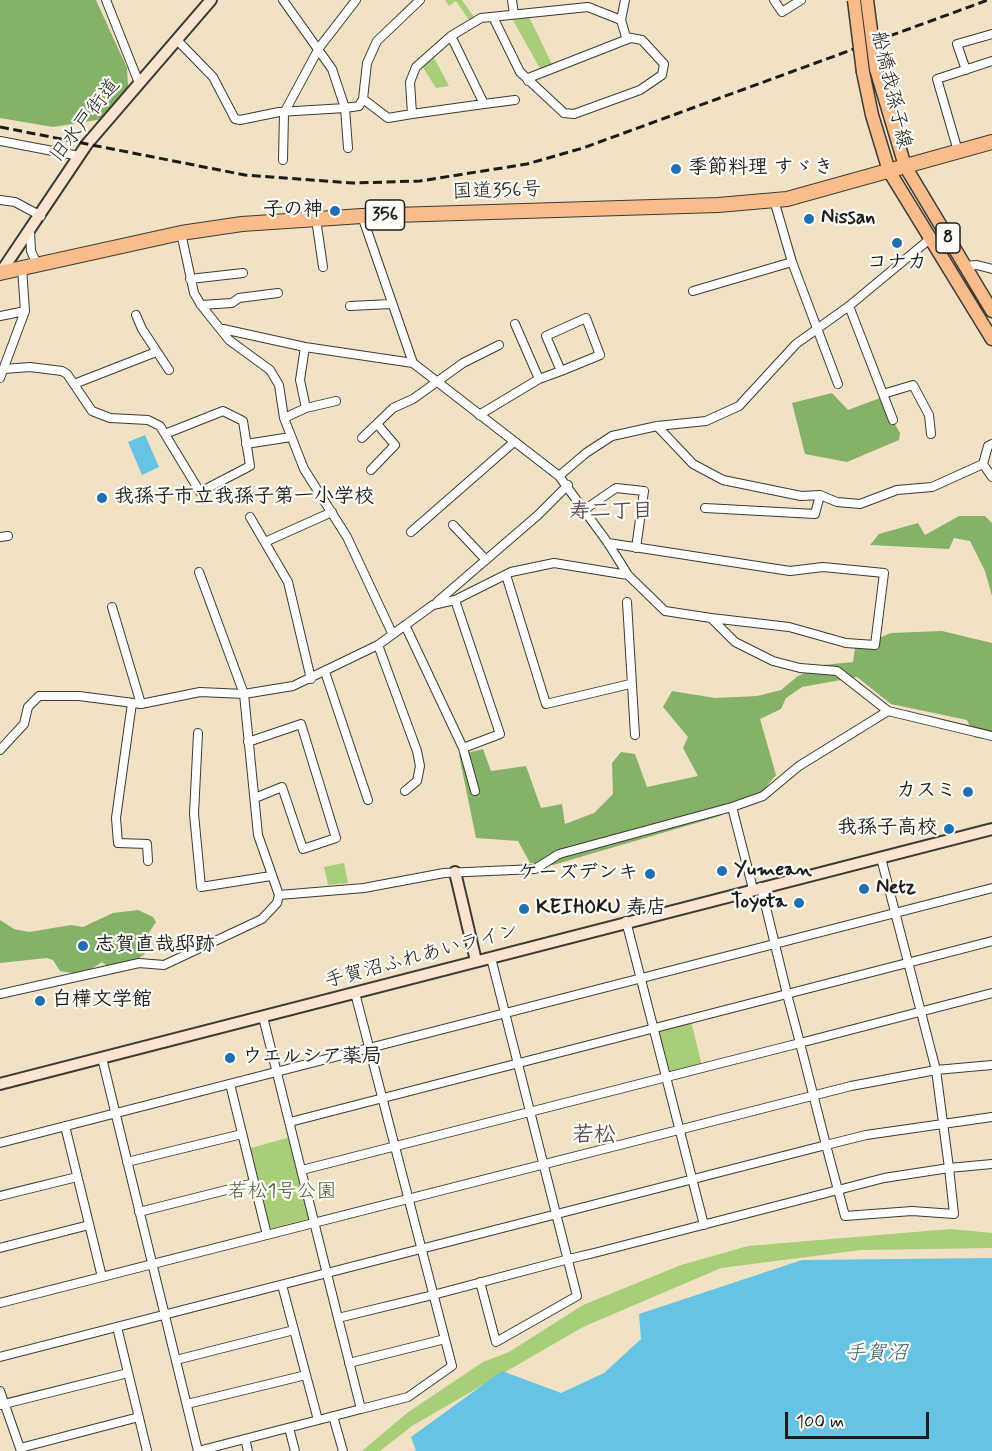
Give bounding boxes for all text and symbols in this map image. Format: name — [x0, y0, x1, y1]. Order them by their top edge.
street label: 船橋我孫子線 — [865, 29, 915, 151]
street label: 旧水戸街道 — [46, 74, 126, 168]
place label: 季節料理 すゞき — [688, 157, 833, 181]
marker: 季節料理 すゞき — [669, 162, 683, 176]
street label: 国道356号 — [452, 178, 542, 206]
place label: 子の神 — [263, 199, 323, 223]
road number: 356 — [366, 200, 404, 230]
marker: 子の神 — [328, 204, 342, 218]
place label: Nissan — [821, 207, 875, 231]
marker: Nissan — [802, 212, 816, 226]
road number: 8 — [936, 223, 960, 253]
marker: コナカ — [890, 236, 904, 250]
place label: コナカ — [867, 252, 927, 276]
place label: 我孫子市立我孫子第一小学校 — [114, 486, 374, 510]
marker: 我孫子市立我孫子第一小学校 — [95, 491, 109, 505]
district label: 寿二丁目 — [569, 500, 653, 526]
place label: カスミ — [896, 780, 956, 804]
marker: カスミ — [961, 785, 975, 799]
place label: 我孫子高校 — [837, 817, 937, 841]
marker: 我孫子高校 — [942, 822, 956, 836]
place label: Yumean — [734, 859, 812, 883]
place label: ケーズデンキ — [518, 862, 638, 886]
marker: Yumean — [715, 864, 729, 878]
marker: ケーズデンキ — [643, 867, 657, 881]
place label: Netz — [876, 877, 916, 901]
marker: Netz — [857, 882, 871, 896]
place label: Toyota — [731, 891, 787, 915]
marker: Toyota — [792, 896, 806, 910]
place label: KEIHOKU 寿店 — [536, 897, 666, 921]
marker: KEIHOKU 寿店 — [517, 902, 531, 916]
street label: 手賀沼ふれあいライン — [322, 920, 522, 994]
place label: 志賀直哉邸跡 — [95, 934, 215, 958]
marker: 志賀直哉邸跡 — [76, 939, 90, 953]
place label: 白樺文学館 — [52, 989, 152, 1013]
marker: 白樺文学館 — [33, 994, 47, 1008]
place label: ウエルシア薬局 — [242, 1046, 382, 1070]
marker: ウエルシア薬局 — [223, 1051, 237, 1065]
district label: 若松 — [572, 1123, 616, 1149]
park label: 若松1号公園 — [228, 1181, 336, 1205]
water label: 手賀沼 — [845, 1342, 907, 1368]
scale bar — [788, 1400, 932, 1438]
text: 100 m — [796, 1410, 844, 1434]

